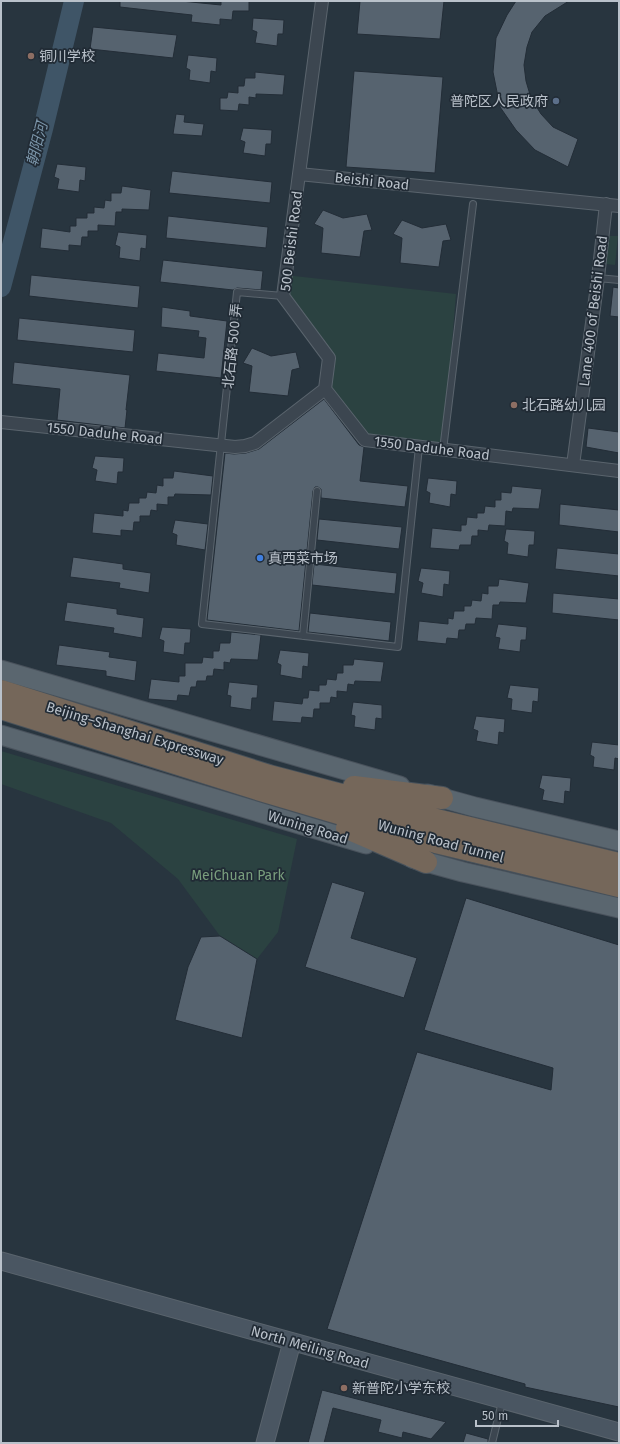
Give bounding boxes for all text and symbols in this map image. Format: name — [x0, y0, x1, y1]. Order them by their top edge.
place label: 铜川学校 — [39, 48, 95, 65]
marker: 铜川学校 — [26, 51, 36, 61]
place label: 普陀区人民政府 — [450, 93, 548, 110]
marker: 普陀区人民政府 — [551, 96, 561, 106]
water label: 朝阳河 — [23, 117, 52, 168]
street label: Beishi Road — [334, 169, 410, 194]
street label: 500 Beishi Road — [277, 190, 306, 292]
street label: Lane 400 of Beishi Road — [576, 235, 611, 388]
street label: 北石路 500 弄 — [220, 302, 245, 390]
place label: 北石路幼儿园 — [522, 397, 606, 414]
marker: 北石路幼儿园 — [509, 400, 519, 410]
street label: 1550 Daduhe Road — [46, 419, 164, 448]
street label: 1550 Daduhe Road — [373, 433, 491, 464]
place label: 真西菜市场 — [268, 550, 338, 567]
marker: 真西菜市场 — [255, 553, 265, 563]
street label: Beijing–Shanghai Expressway — [44, 698, 226, 769]
street label: Wuning Road — [266, 807, 350, 848]
street label: Wuning Road Tunnel — [376, 816, 506, 867]
park label: MeiChuan Park — [191, 867, 286, 884]
street label: North Meiling Road — [249, 1322, 371, 1372]
place label: 新普陀小学东校 — [352, 1380, 450, 1397]
marker: 新普陀小学东校 — [339, 1383, 349, 1393]
scale bar — [476, 1402, 558, 1428]
text: 50 m — [482, 1409, 508, 1423]

